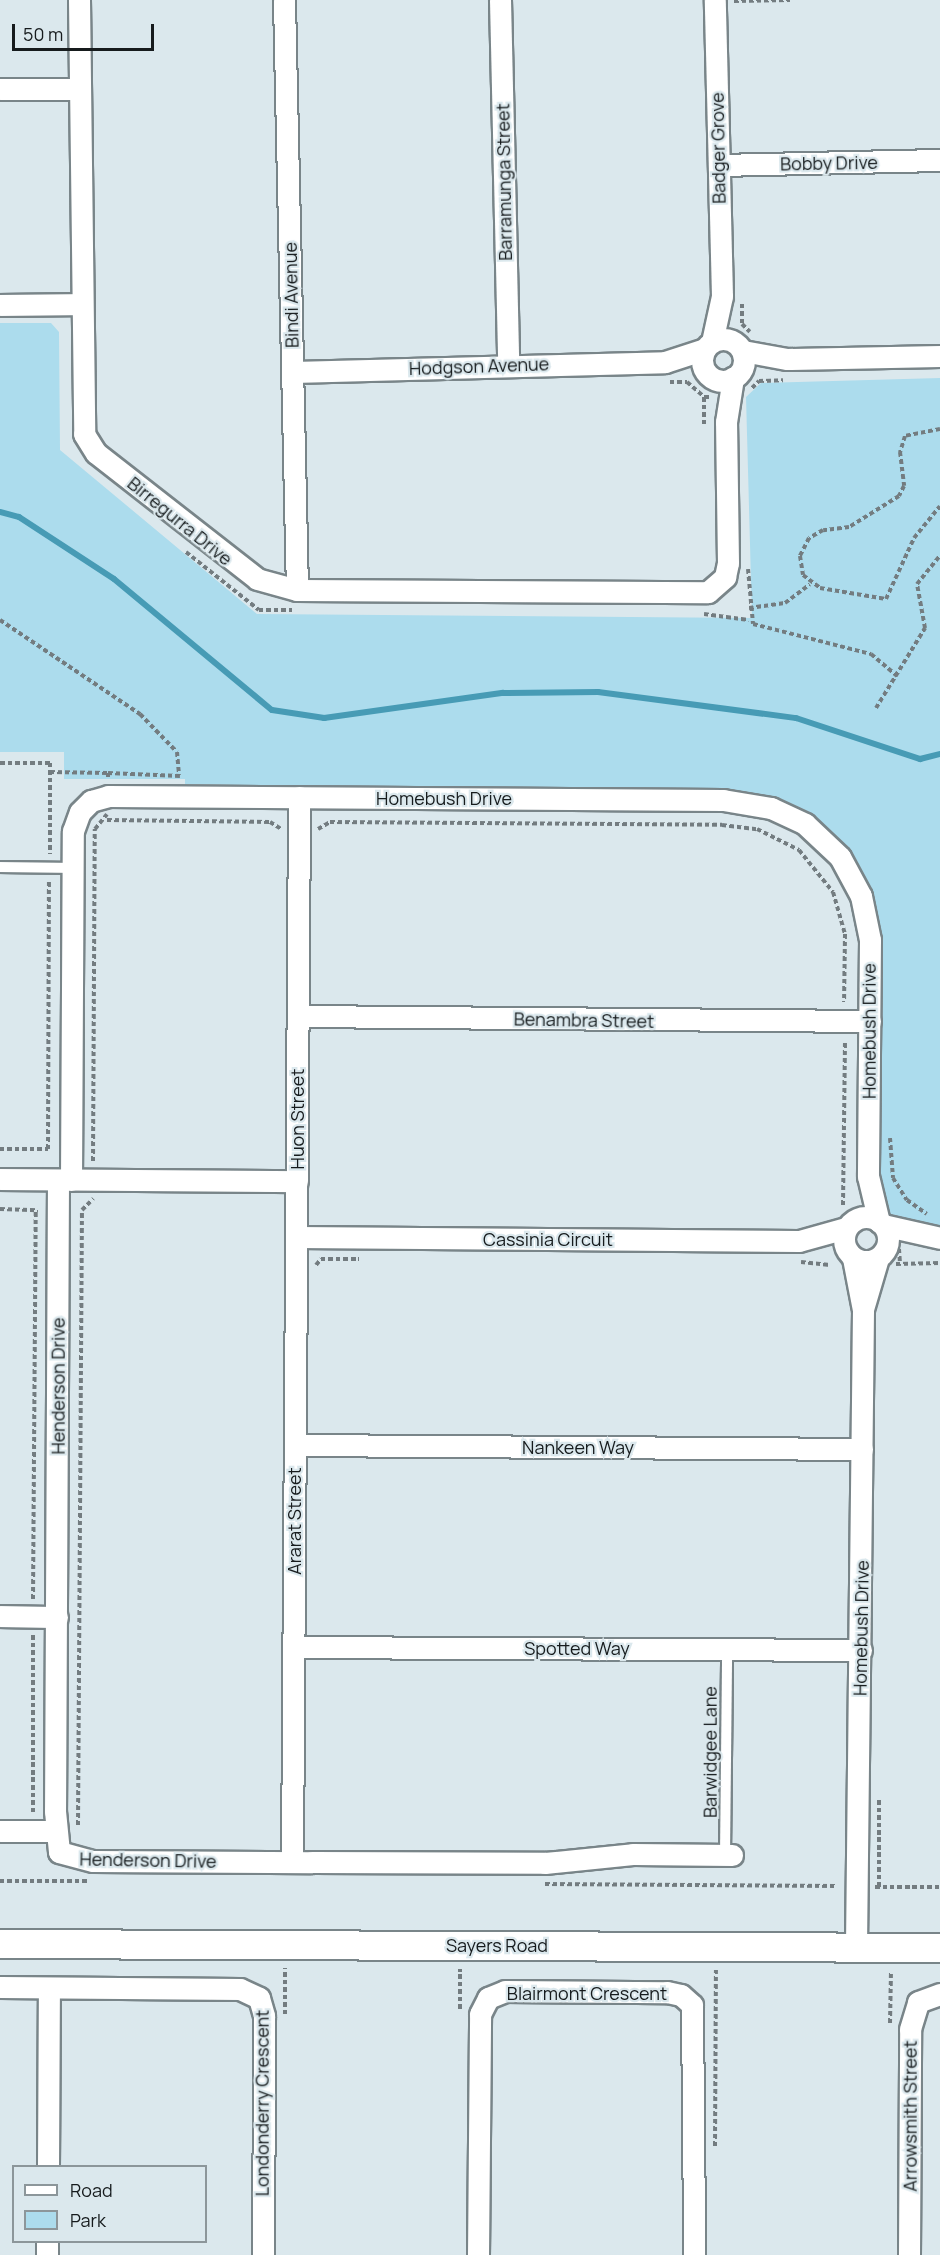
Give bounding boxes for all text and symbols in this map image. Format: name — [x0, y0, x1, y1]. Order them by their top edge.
scale bar — [15, 12, 158, 50]
text: 50 m — [23, 22, 63, 46]
street label: Badger Grove — [706, 92, 730, 204]
street label: Barramunga Street — [492, 103, 516, 261]
street label: Bobby Drive — [780, 151, 878, 175]
street label: Bindi Avenue — [279, 242, 303, 348]
street label: Hodgson Avenue — [409, 353, 549, 379]
street label: Birregurra Drive — [123, 472, 237, 570]
street label: Homebush Drive — [376, 787, 512, 809]
street label: Homebush Drive — [858, 963, 880, 1099]
street label: Benambra Street — [514, 1008, 654, 1032]
street label: Huon Street — [286, 1069, 308, 1169]
street label: Cassinia Circuit — [483, 1228, 613, 1250]
street label: Henderson Drive — [47, 1318, 69, 1454]
street label: Nankeen Way — [522, 1436, 634, 1458]
street label: Ararat Street — [283, 1467, 305, 1575]
street label: Homebush Drive — [849, 1560, 873, 1696]
street label: Spotted Way — [524, 1637, 630, 1659]
street label: Barwidgee Lane — [699, 1686, 721, 1818]
street label: Henderson Drive — [79, 1848, 217, 1872]
street label: Sayers Road — [446, 1934, 548, 1956]
street label: Blairmont Crescent — [507, 1982, 667, 2004]
street label: Londonderry Crescent — [251, 2010, 273, 2196]
street label: Arrowsmith Street — [899, 2040, 921, 2192]
legend — [12, 2165, 207, 2243]
text: Road — [70, 2178, 113, 2202]
text: Park — [70, 2208, 106, 2232]

